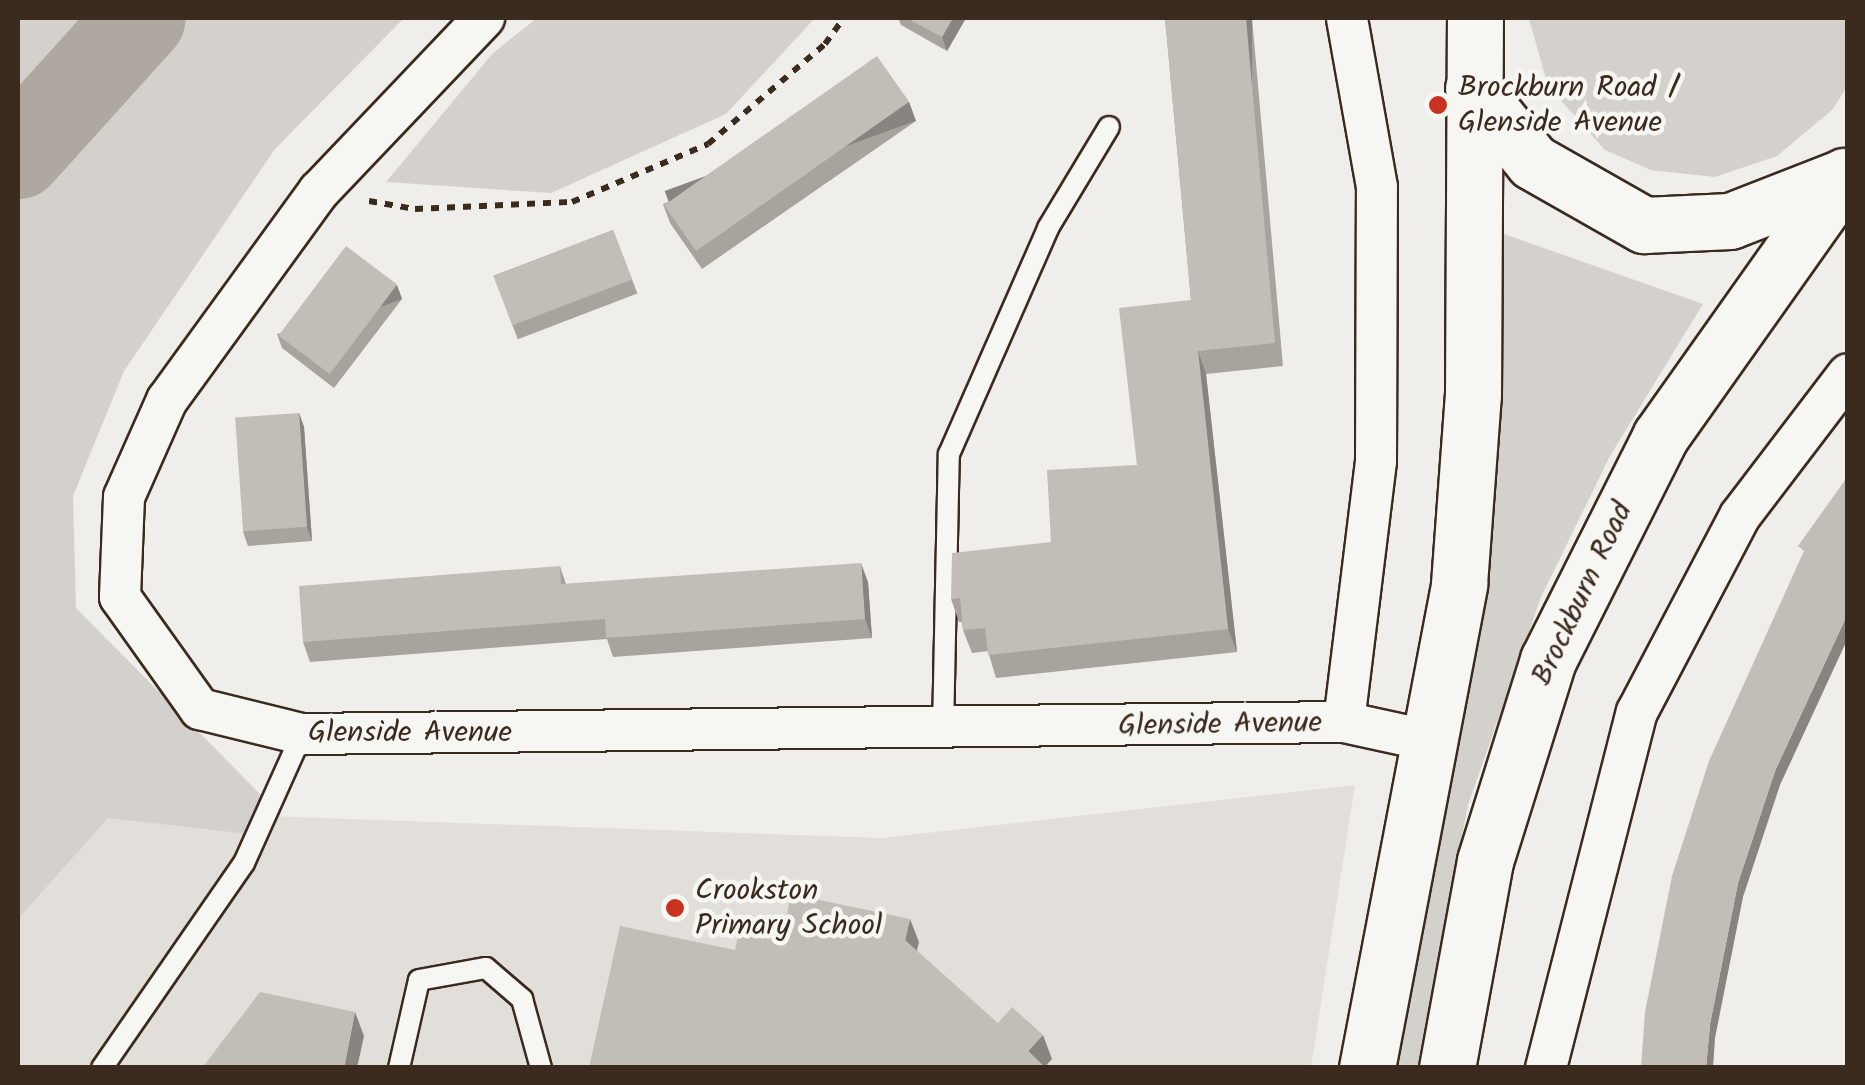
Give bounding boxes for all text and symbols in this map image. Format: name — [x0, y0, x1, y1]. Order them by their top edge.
place label: Brockburn Road / Glenside Avenue — [1458, 70, 1679, 140]
marker: Brockburn Road / Glenside Avenue — [1427, 94, 1449, 116]
street label: Brockburn Road — [1525, 497, 1641, 691]
street label: Glenside Avenue — [1118, 705, 1322, 745]
street label: Glenside Avenue — [308, 715, 512, 751]
place label: Crookston Primary School — [695, 873, 882, 944]
marker: Crookston Primary School — [664, 897, 686, 919]

